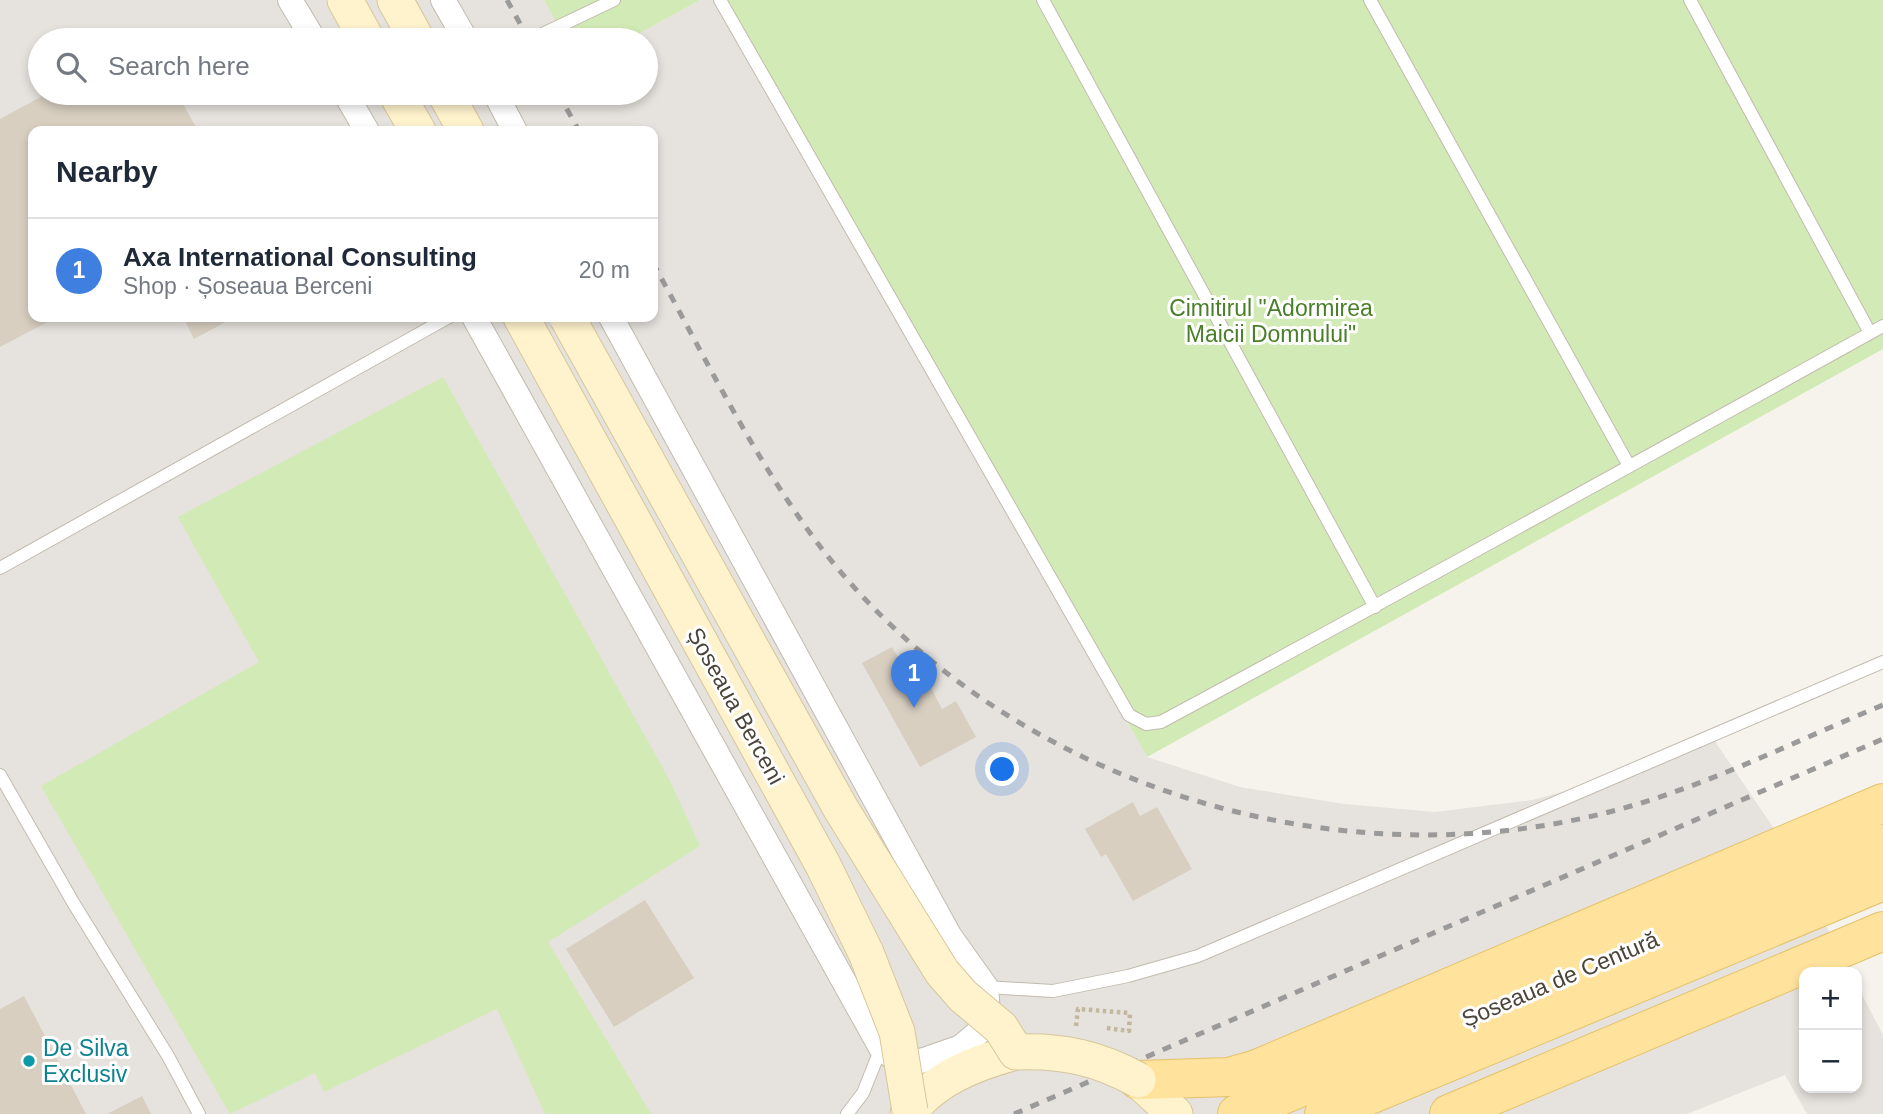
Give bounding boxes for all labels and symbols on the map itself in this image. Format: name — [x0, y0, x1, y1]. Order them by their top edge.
park label: Cimitirul "Adormirea Maicii Domnului" — [1169, 295, 1373, 347]
street label: Șoseaua Berceni — [682, 623, 790, 789]
pin: 1 — [891, 650, 937, 708]
your location — [985, 752, 1019, 786]
street label: Șoseaua de Centură — [1458, 926, 1662, 1032]
place label: De Silva Exclusiv — [43, 1035, 129, 1087]
marker: De Silva Exclusiv — [21, 1053, 37, 1069]

